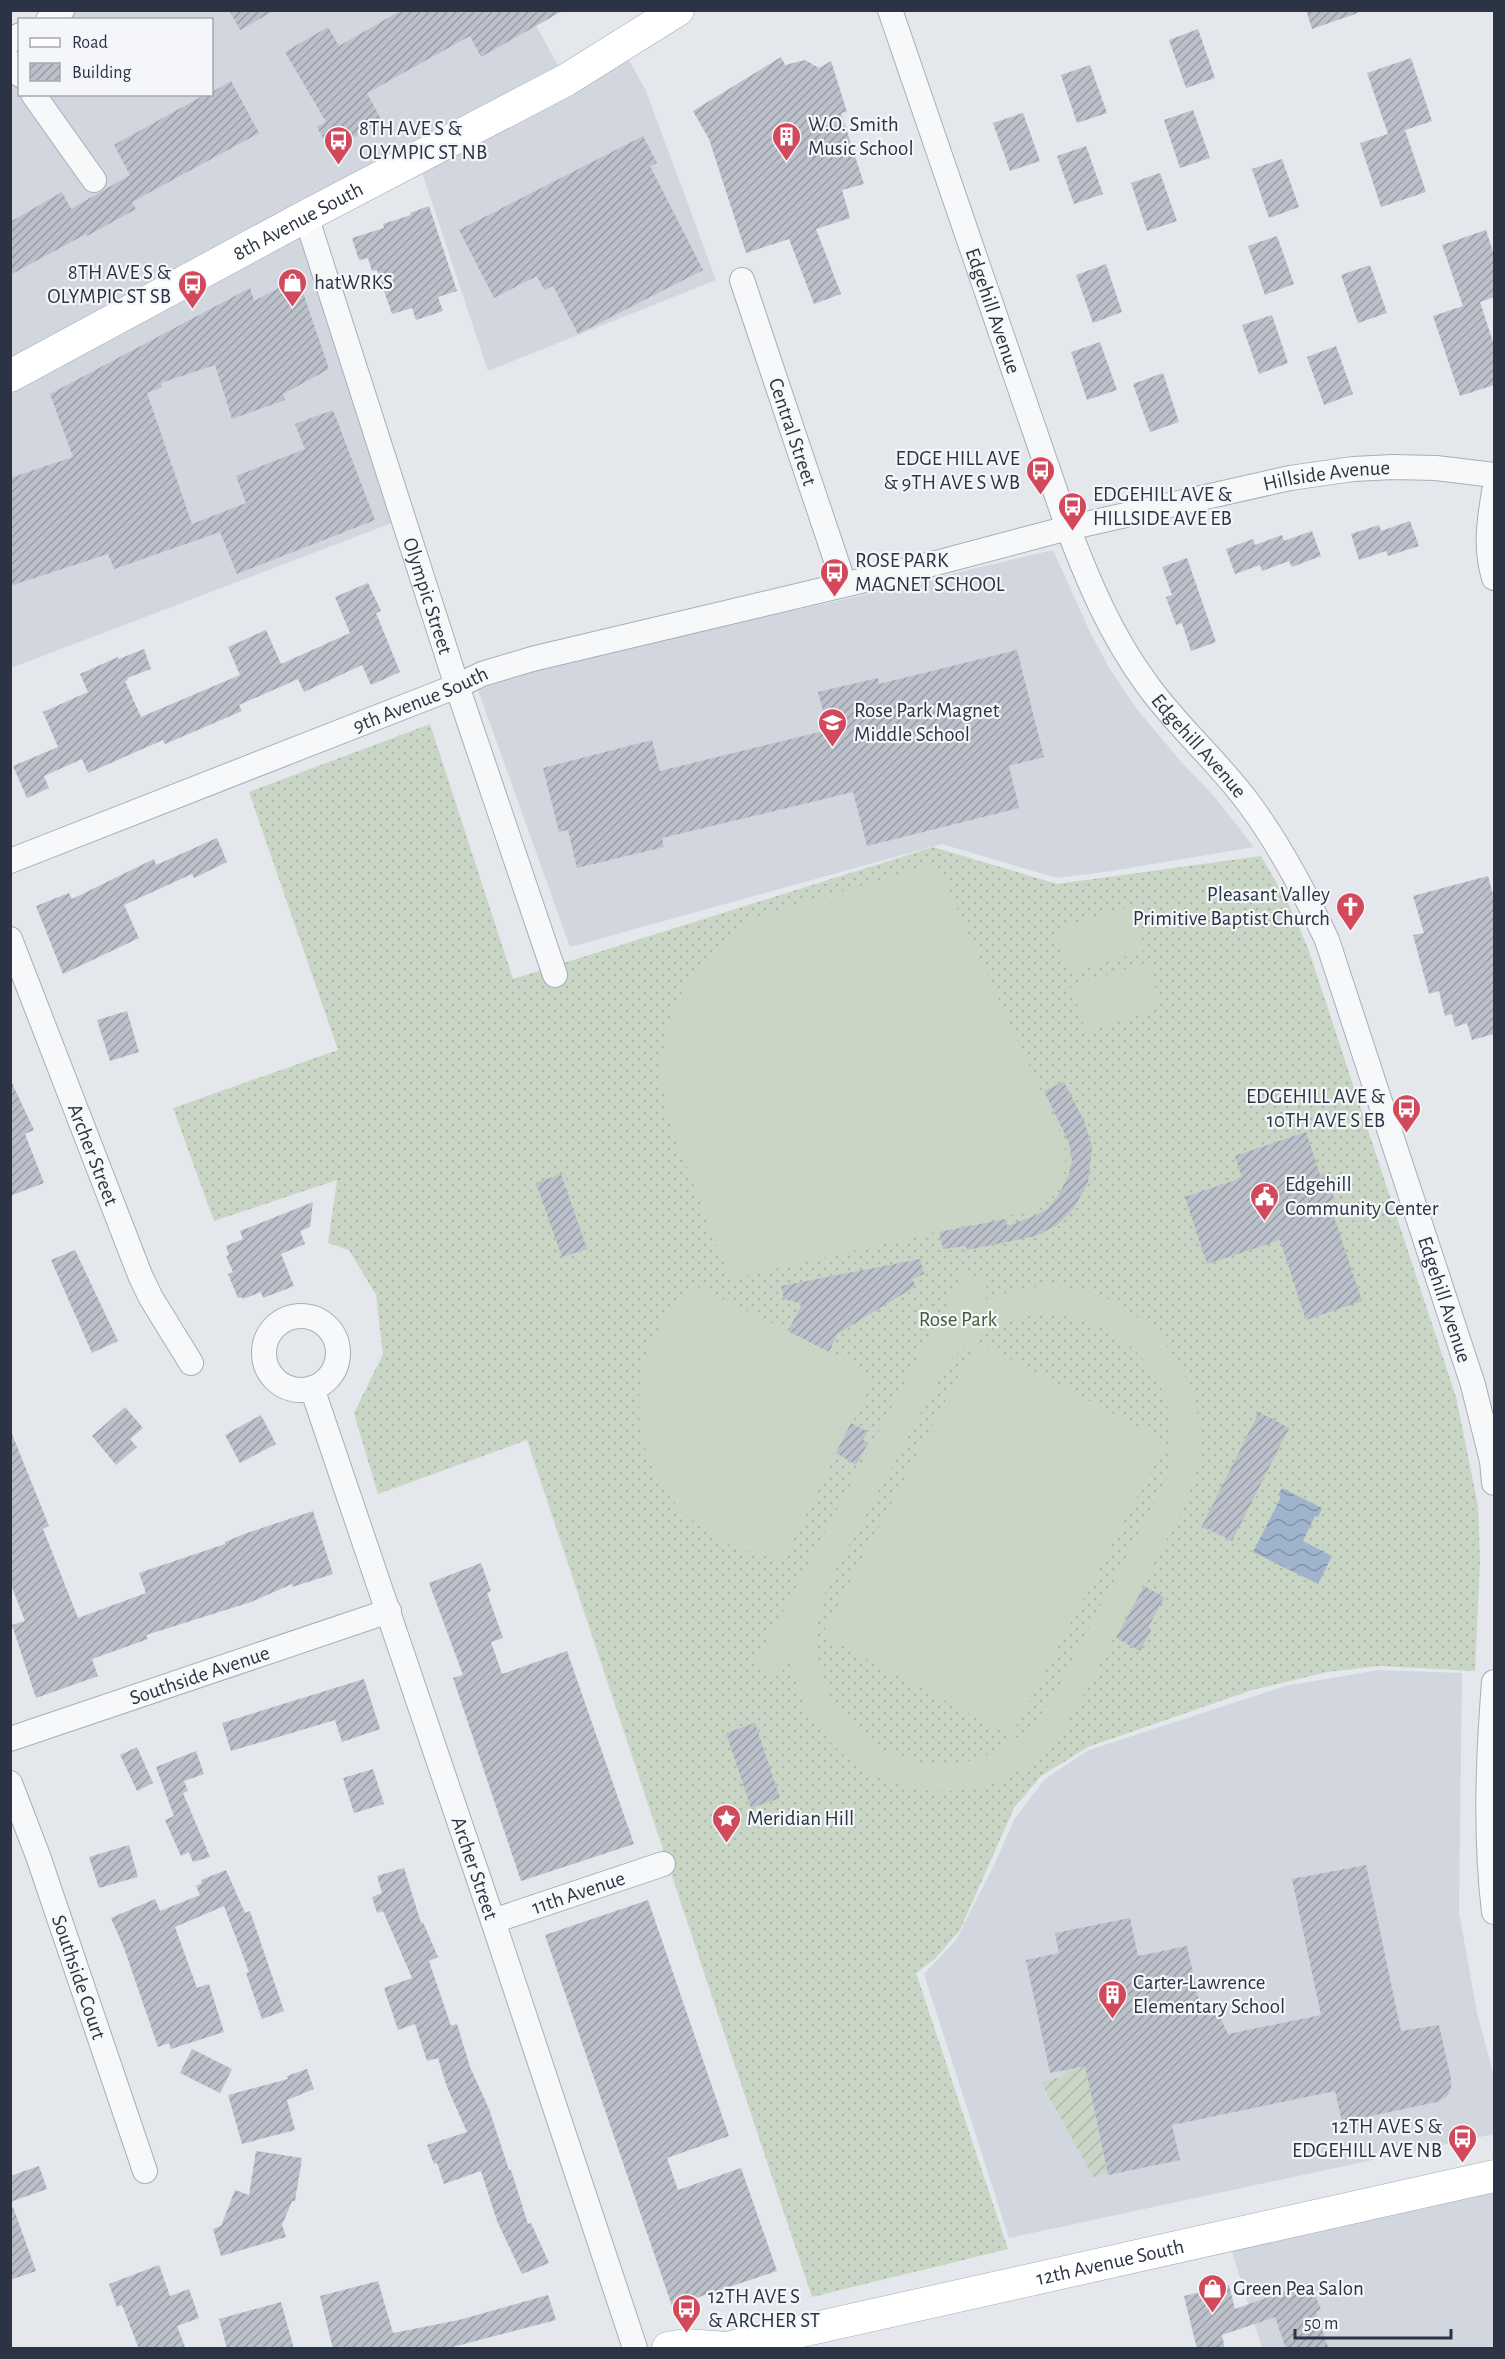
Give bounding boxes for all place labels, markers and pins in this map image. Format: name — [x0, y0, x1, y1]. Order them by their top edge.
place label: W.O. Smith Music School — [808, 114, 914, 159]
place label: 8TH AVE S & OLYMPIC ST NB — [359, 118, 487, 163]
building icon: W.O. Smith Music School — [771, 120, 803, 162]
bus stop icon: 8TH AVE S & OLYMPIC ST NB — [322, 124, 354, 166]
place label: 8TH AVE S & OLYMPIC ST SB — [47, 262, 171, 307]
shop icon: hatWRKS — [277, 266, 309, 308]
bus stop icon: 8TH AVE S & OLYMPIC ST SB — [176, 268, 208, 310]
place label: hatWRKS — [314, 272, 393, 293]
place label: EDGE HILL AVE & 9TH AVE S WB — [883, 448, 1020, 493]
bus stop icon: EDGE HILL AVE & 9TH AVE S WB — [1025, 454, 1057, 496]
place label: EDGEHILL AVE & HILLSIDE AVE EB — [1093, 484, 1232, 529]
bus stop icon: EDGEHILL AVE & HILLSIDE AVE EB — [1056, 490, 1088, 532]
place label: ROSE PARK MAGNET SCHOOL — [855, 550, 1005, 595]
bus stop icon: ROSE PARK MAGNET SCHOOL — [818, 556, 850, 598]
place label: Rose Park Magnet Middle School — [854, 700, 1000, 745]
school or university icon: Rose Park Magnet Middle School — [817, 706, 849, 748]
place label: Pleasant Valley Primitive Baptist Church — [1133, 884, 1330, 929]
church icon: Pleasant Valley Primitive Baptist Church — [1335, 890, 1367, 932]
place label: EDGEHILL AVE & 10TH AVE S EB — [1246, 1086, 1385, 1131]
bus stop icon: EDGEHILL AVE & 10TH AVE S EB — [1390, 1092, 1422, 1134]
place label: Edgehill Community Center — [1285, 1174, 1439, 1219]
public building icon: Edgehill Community Center — [1248, 1180, 1280, 1222]
place icon: Meridian Hill — [710, 1802, 742, 1844]
place label: Meridian Hill — [747, 1808, 854, 1829]
place label: Carter-Lawrence Elementary School — [1133, 1972, 1285, 2017]
building icon: Carter-Lawrence Elementary School — [1096, 1978, 1128, 2020]
place label: 12TH AVE S & EDGEHILL AVE NB — [1292, 2116, 1442, 2161]
bus stop icon: 12TH AVE S & EDGEHILL AVE NB — [1447, 2122, 1479, 2164]
shop icon: Green Pea Salon — [1196, 2272, 1228, 2314]
place label: Green Pea Salon — [1233, 2278, 1364, 2299]
place label: 12TH AVE S & ARCHER ST — [708, 2286, 820, 2331]
bus stop icon: 12TH AVE S & ARCHER ST — [671, 2292, 703, 2334]

